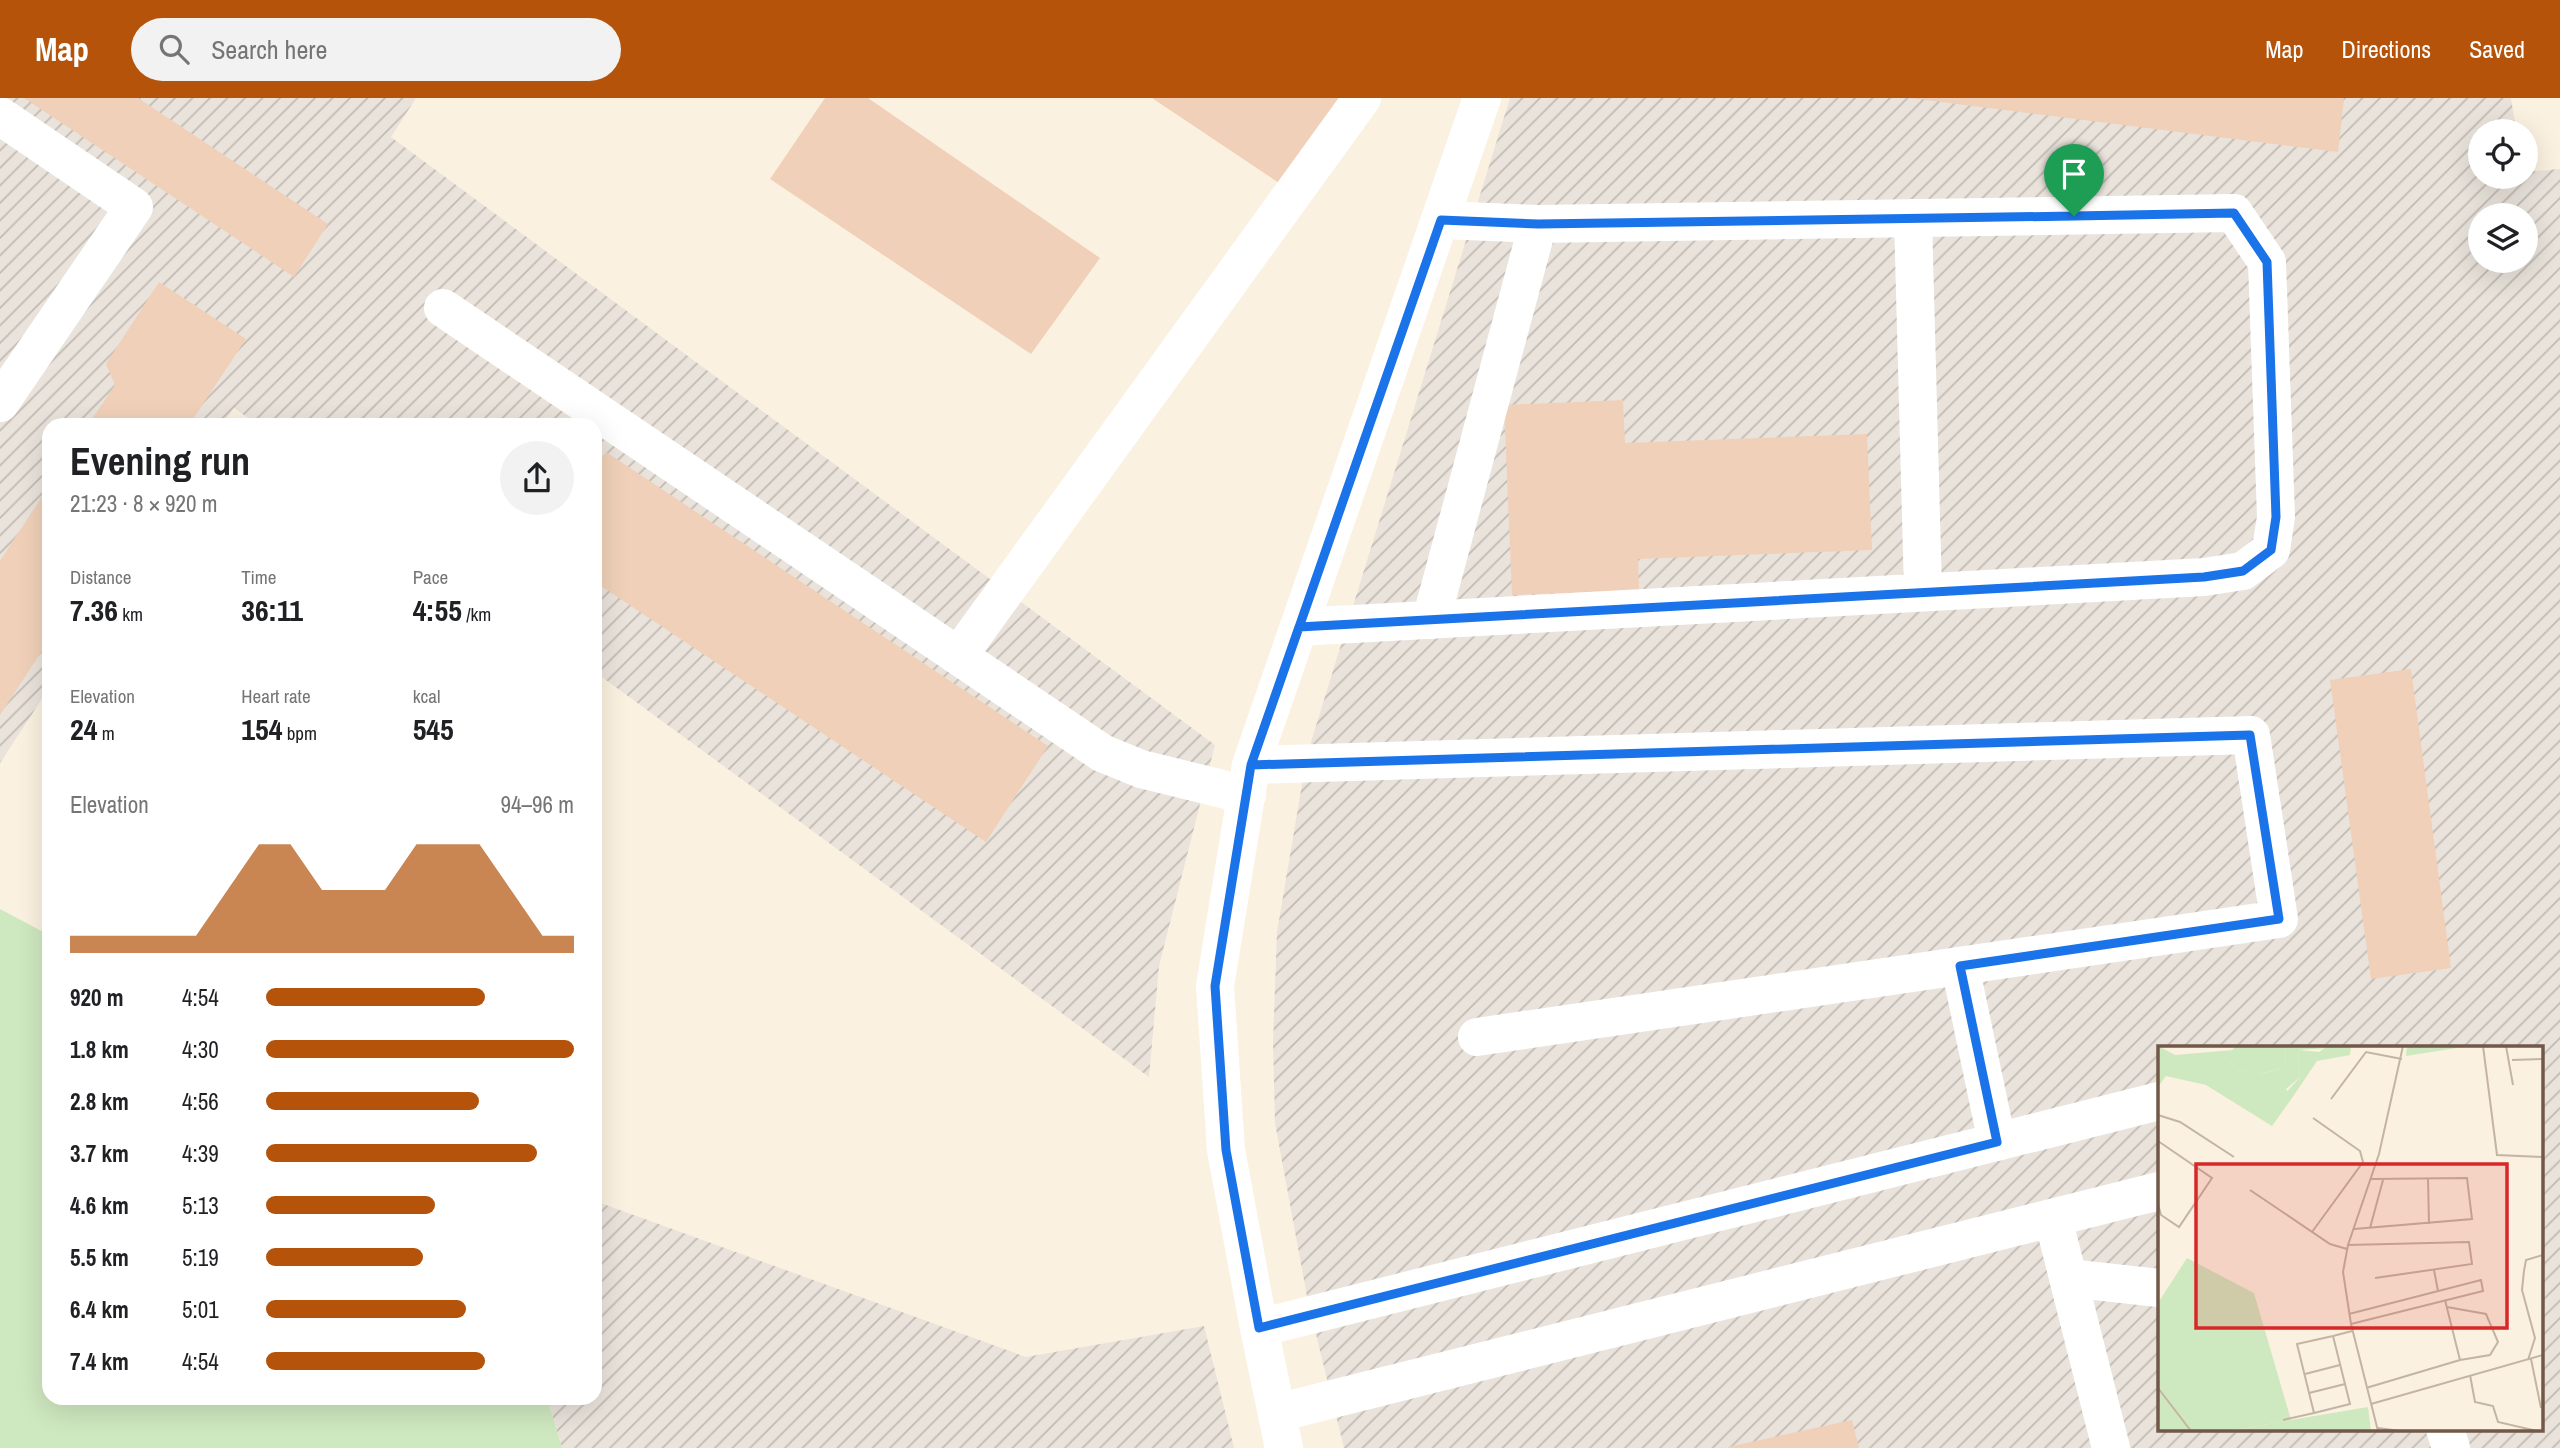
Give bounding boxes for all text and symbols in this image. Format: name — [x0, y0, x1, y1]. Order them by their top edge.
search box — [131, 18, 621, 81]
text: Map — [35, 27, 89, 71]
icon: search — [155, 30, 193, 68]
text: Search here — [211, 32, 327, 67]
text: Map — [2265, 33, 2303, 65]
text: Directions — [2341, 33, 2431, 65]
text: Saved — [2469, 33, 2525, 65]
map controls — [2468, 119, 2538, 273]
button: locate — [2468, 119, 2538, 189]
pin — [2044, 144, 2104, 216]
icon: arrive — [2055, 155, 2093, 193]
button: layers — [2468, 203, 2538, 273]
text: Evening run — [70, 436, 250, 487]
button: share — [500, 441, 574, 515]
text: 21:23 · 8 × 920 m — [70, 488, 217, 519]
text: Distance — [70, 564, 131, 590]
text: Time — [241, 564, 276, 590]
text: Pace — [413, 564, 448, 590]
text: 7.36 — [70, 590, 118, 630]
text: 36:11 — [241, 590, 303, 630]
text: 4:55 — [413, 590, 462, 630]
text: km — [118, 601, 143, 627]
text: /km — [462, 601, 491, 627]
text: Elevation — [70, 683, 135, 709]
text: Heart rate — [241, 683, 311, 709]
text: kcal — [413, 683, 440, 709]
text: 24 — [70, 709, 97, 749]
text: 154 — [241, 709, 282, 749]
text: 545 — [413, 709, 454, 749]
text: m — [97, 720, 115, 746]
text: bpm — [282, 720, 317, 746]
text: Elevation — [70, 789, 149, 820]
text: 94–96 m — [501, 789, 574, 820]
text: 920 m — [70, 982, 123, 1013]
text: 4:54 — [182, 982, 219, 1013]
text: 1.8 km — [70, 1034, 129, 1065]
text: 4:30 — [182, 1034, 219, 1065]
inset map — [2158, 1046, 2542, 1430]
text: 2.8 km — [70, 1086, 129, 1117]
text: 4:56 — [182, 1086, 219, 1117]
text: 3.7 km — [70, 1138, 129, 1169]
text: 4:39 — [182, 1138, 219, 1169]
text: 4.6 km — [70, 1190, 129, 1221]
text: 5:13 — [182, 1190, 219, 1221]
text: 5.5 km — [70, 1242, 129, 1273]
text: 5:19 — [182, 1242, 219, 1273]
text: 6.4 km — [70, 1294, 129, 1325]
text: 5:01 — [182, 1294, 219, 1325]
text: 7.4 km — [70, 1346, 129, 1377]
text: 4:54 — [182, 1346, 219, 1377]

